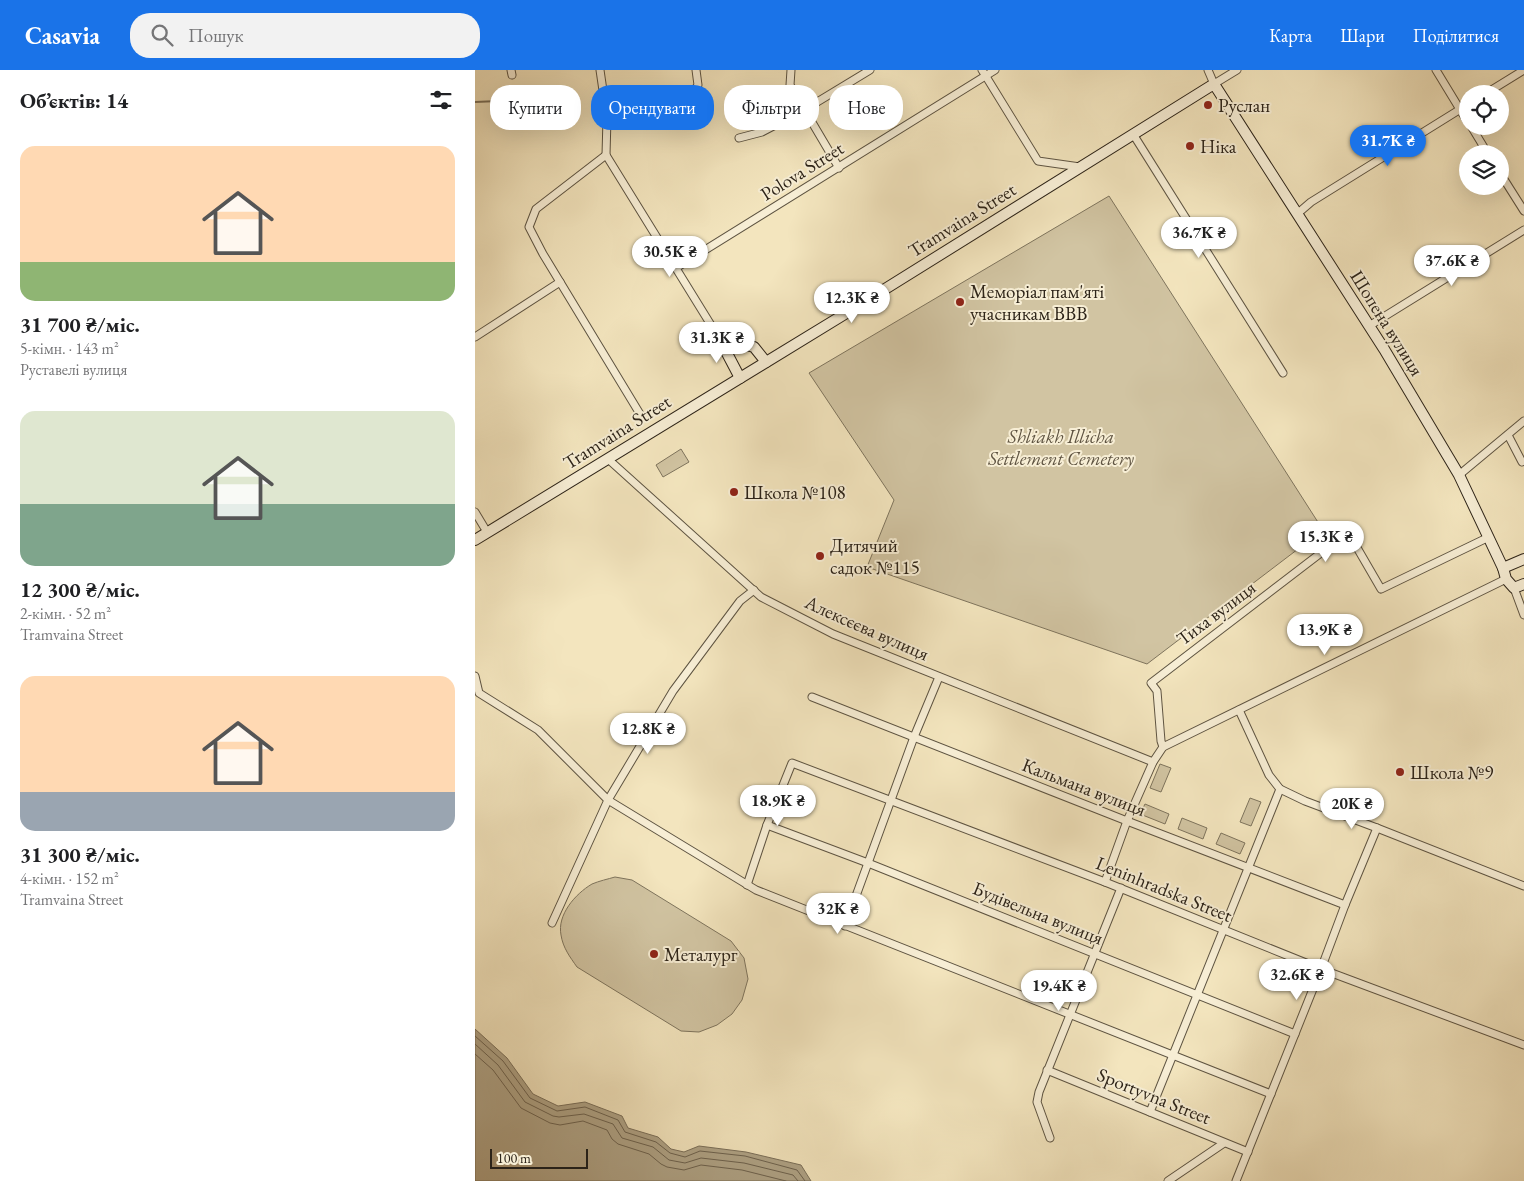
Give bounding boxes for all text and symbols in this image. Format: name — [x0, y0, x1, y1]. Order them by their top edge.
search box — [130, 13, 480, 58]
text: Casavia — [25, 20, 100, 51]
icon: search — [148, 21, 176, 49]
text: Пошук — [188, 23, 244, 48]
text: Карта — [1269, 24, 1312, 47]
text: Шари — [1340, 24, 1385, 47]
text: Поділитися — [1413, 24, 1499, 47]
chip: Купити — [490, 85, 581, 130]
chip: Орендувати — [591, 85, 714, 130]
chip: Фільтри — [724, 85, 819, 130]
chip: Нове — [829, 85, 903, 130]
map controls — [1459, 85, 1509, 195]
button: locate — [1459, 85, 1509, 135]
icon: filters — [427, 86, 455, 114]
text: Об’єктів: 14 — [20, 87, 128, 114]
place label: Руслан — [1218, 93, 1270, 118]
marker: Руслан — [1202, 99, 1214, 111]
pin: 31.7K ₴ — [1342, 124, 1434, 167]
text: 31.7K ₴ — [1361, 130, 1415, 151]
place label: Ніка — [1200, 134, 1237, 159]
street label: Polova Street — [756, 136, 848, 206]
marker: Ніка — [1184, 140, 1196, 152]
button: layers — [1459, 145, 1509, 195]
street label: Tramvaina Street — [903, 177, 1021, 263]
icon: home — [193, 178, 283, 268]
pin: 36.7K ₴ — [1153, 216, 1245, 259]
text: 36.7K ₴ — [1172, 222, 1226, 243]
pin: 30.5K ₴ — [624, 236, 716, 278]
text: 30.5K ₴ — [643, 241, 697, 262]
pin: 37.6K ₴ — [1406, 244, 1498, 287]
text: 37.6K ₴ — [1425, 250, 1479, 271]
street label: Шопена вулиця — [1345, 265, 1430, 381]
place label: Меморіал пам'яті учасникам ВВВ — [970, 279, 1105, 326]
pin: 12.3K ₴ — [806, 282, 898, 324]
text: 12.3K ₴ — [825, 287, 879, 308]
marker: Меморіал пам'яті учасникам ВВВ — [954, 296, 966, 308]
text: 31 700 ₴/міс. — [20, 311, 140, 338]
pin: 31.3K ₴ — [671, 322, 763, 364]
text: 31.3K ₴ — [690, 327, 744, 348]
text: 5-кімн. · 143 m² — [20, 338, 119, 359]
text: Руставелі вулиця — [20, 359, 127, 380]
street label: Tramvaina Street — [558, 389, 676, 475]
park label: Shliakh Illicha Settlement Cemetery — [987, 424, 1134, 471]
icon: home — [193, 443, 283, 533]
place label: Школа №108 — [744, 480, 846, 505]
marker: Школа №108 — [728, 486, 740, 498]
pin: 15.3K ₴ — [1280, 520, 1372, 563]
text: 15.3K ₴ — [1299, 526, 1353, 547]
place label: Дитячий садок №115 — [830, 533, 920, 580]
marker: Дитячий садок №115 — [814, 550, 826, 562]
street label: Тиха вулиця — [1171, 575, 1261, 651]
text: 12 300 ₴/міс. — [20, 576, 140, 603]
street label: Алексєєва вулиця — [800, 589, 933, 667]
text: 2-кімн. · 52 m² — [20, 603, 111, 624]
pin: 13.9K ₴ — [1279, 614, 1371, 656]
text: 13.9K ₴ — [1298, 619, 1352, 640]
text: Tramvaina Street — [20, 624, 123, 645]
icon: home — [193, 708, 283, 798]
pin: 12.8K ₴ — [602, 712, 694, 755]
text: 12.8K ₴ — [621, 718, 675, 739]
street label: Кальмана вулиця — [1018, 752, 1150, 822]
place label: Школа №9 — [1410, 760, 1493, 785]
marker: Школа №9 — [1394, 766, 1406, 778]
pin: 18.9K ₴ — [732, 784, 824, 827]
pin: 20K ₴ — [1317, 788, 1387, 830]
text: 18.9K ₴ — [751, 790, 805, 811]
text: 20K ₴ — [1331, 793, 1373, 814]
text: 31 300 ₴/міс. — [20, 841, 140, 868]
street label: Leninhradska Street — [1092, 850, 1236, 928]
text: 4-кімн. · 152 m² — [20, 868, 119, 889]
street label: Будівельна вулиця — [969, 875, 1107, 951]
text: Tramvaina Street — [20, 889, 123, 910]
pin: 32K ₴ — [803, 892, 873, 935]
text: 32K ₴ — [817, 898, 859, 919]
place label: Металург — [664, 942, 738, 967]
marker: Металург — [648, 948, 660, 960]
pin: 32.6K ₴ — [1251, 958, 1343, 1001]
text: 32.6K ₴ — [1270, 964, 1324, 985]
pin: 19.4K ₴ — [1013, 970, 1105, 1012]
text: 19.4K ₴ — [1032, 975, 1086, 996]
street label: Sportyvna Street — [1094, 1062, 1214, 1130]
scale bar — [490, 1146, 587, 1169]
text: 100 m — [497, 1149, 531, 1167]

